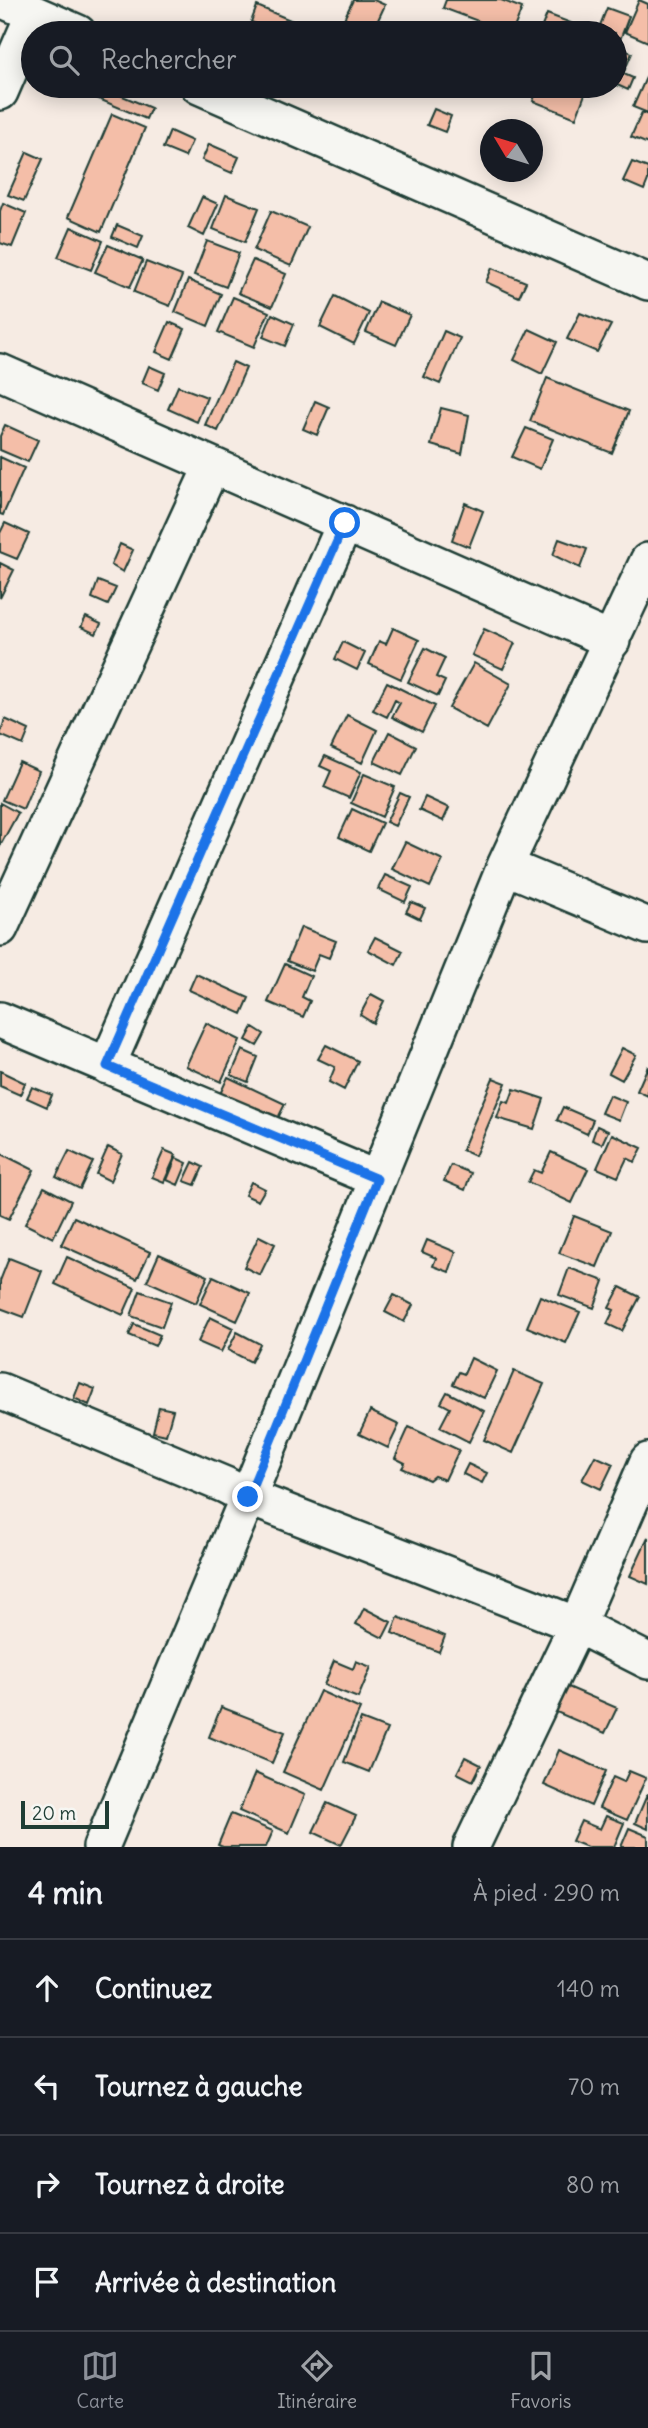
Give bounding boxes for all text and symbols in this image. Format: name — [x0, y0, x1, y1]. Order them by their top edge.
search box — [21, 21, 627, 98]
icon: search — [45, 41, 83, 79]
text: Rechercher — [101, 43, 237, 76]
north arrow — [480, 119, 543, 182]
route start — [329, 507, 360, 538]
route end — [232, 1481, 263, 1512]
scale bar — [21, 1798, 108, 1830]
text: 20 m — [32, 1801, 76, 1825]
text: 4 min — [28, 1874, 103, 1912]
text: À pied · 290 m — [473, 1878, 620, 1907]
icon: ahead — [28, 1969, 66, 2007]
text: Continuez — [95, 1972, 212, 2005]
text: 140 m — [557, 1974, 620, 2003]
icon: left — [28, 2067, 66, 2105]
text: Tournez à gauche — [95, 2070, 303, 2103]
text: 70 m — [568, 2072, 620, 2101]
icon: right — [28, 2165, 66, 2203]
text: Tournez à droite — [95, 2168, 285, 2201]
text: 80 m — [566, 2170, 620, 2199]
icon: arrive — [28, 2263, 66, 2301]
text: Arrivée à destination — [95, 2266, 336, 2299]
tab: Carte — [77, 2347, 124, 2413]
tab: Itinéraire — [277, 2347, 357, 2413]
tab: Favoris — [510, 2347, 571, 2413]

